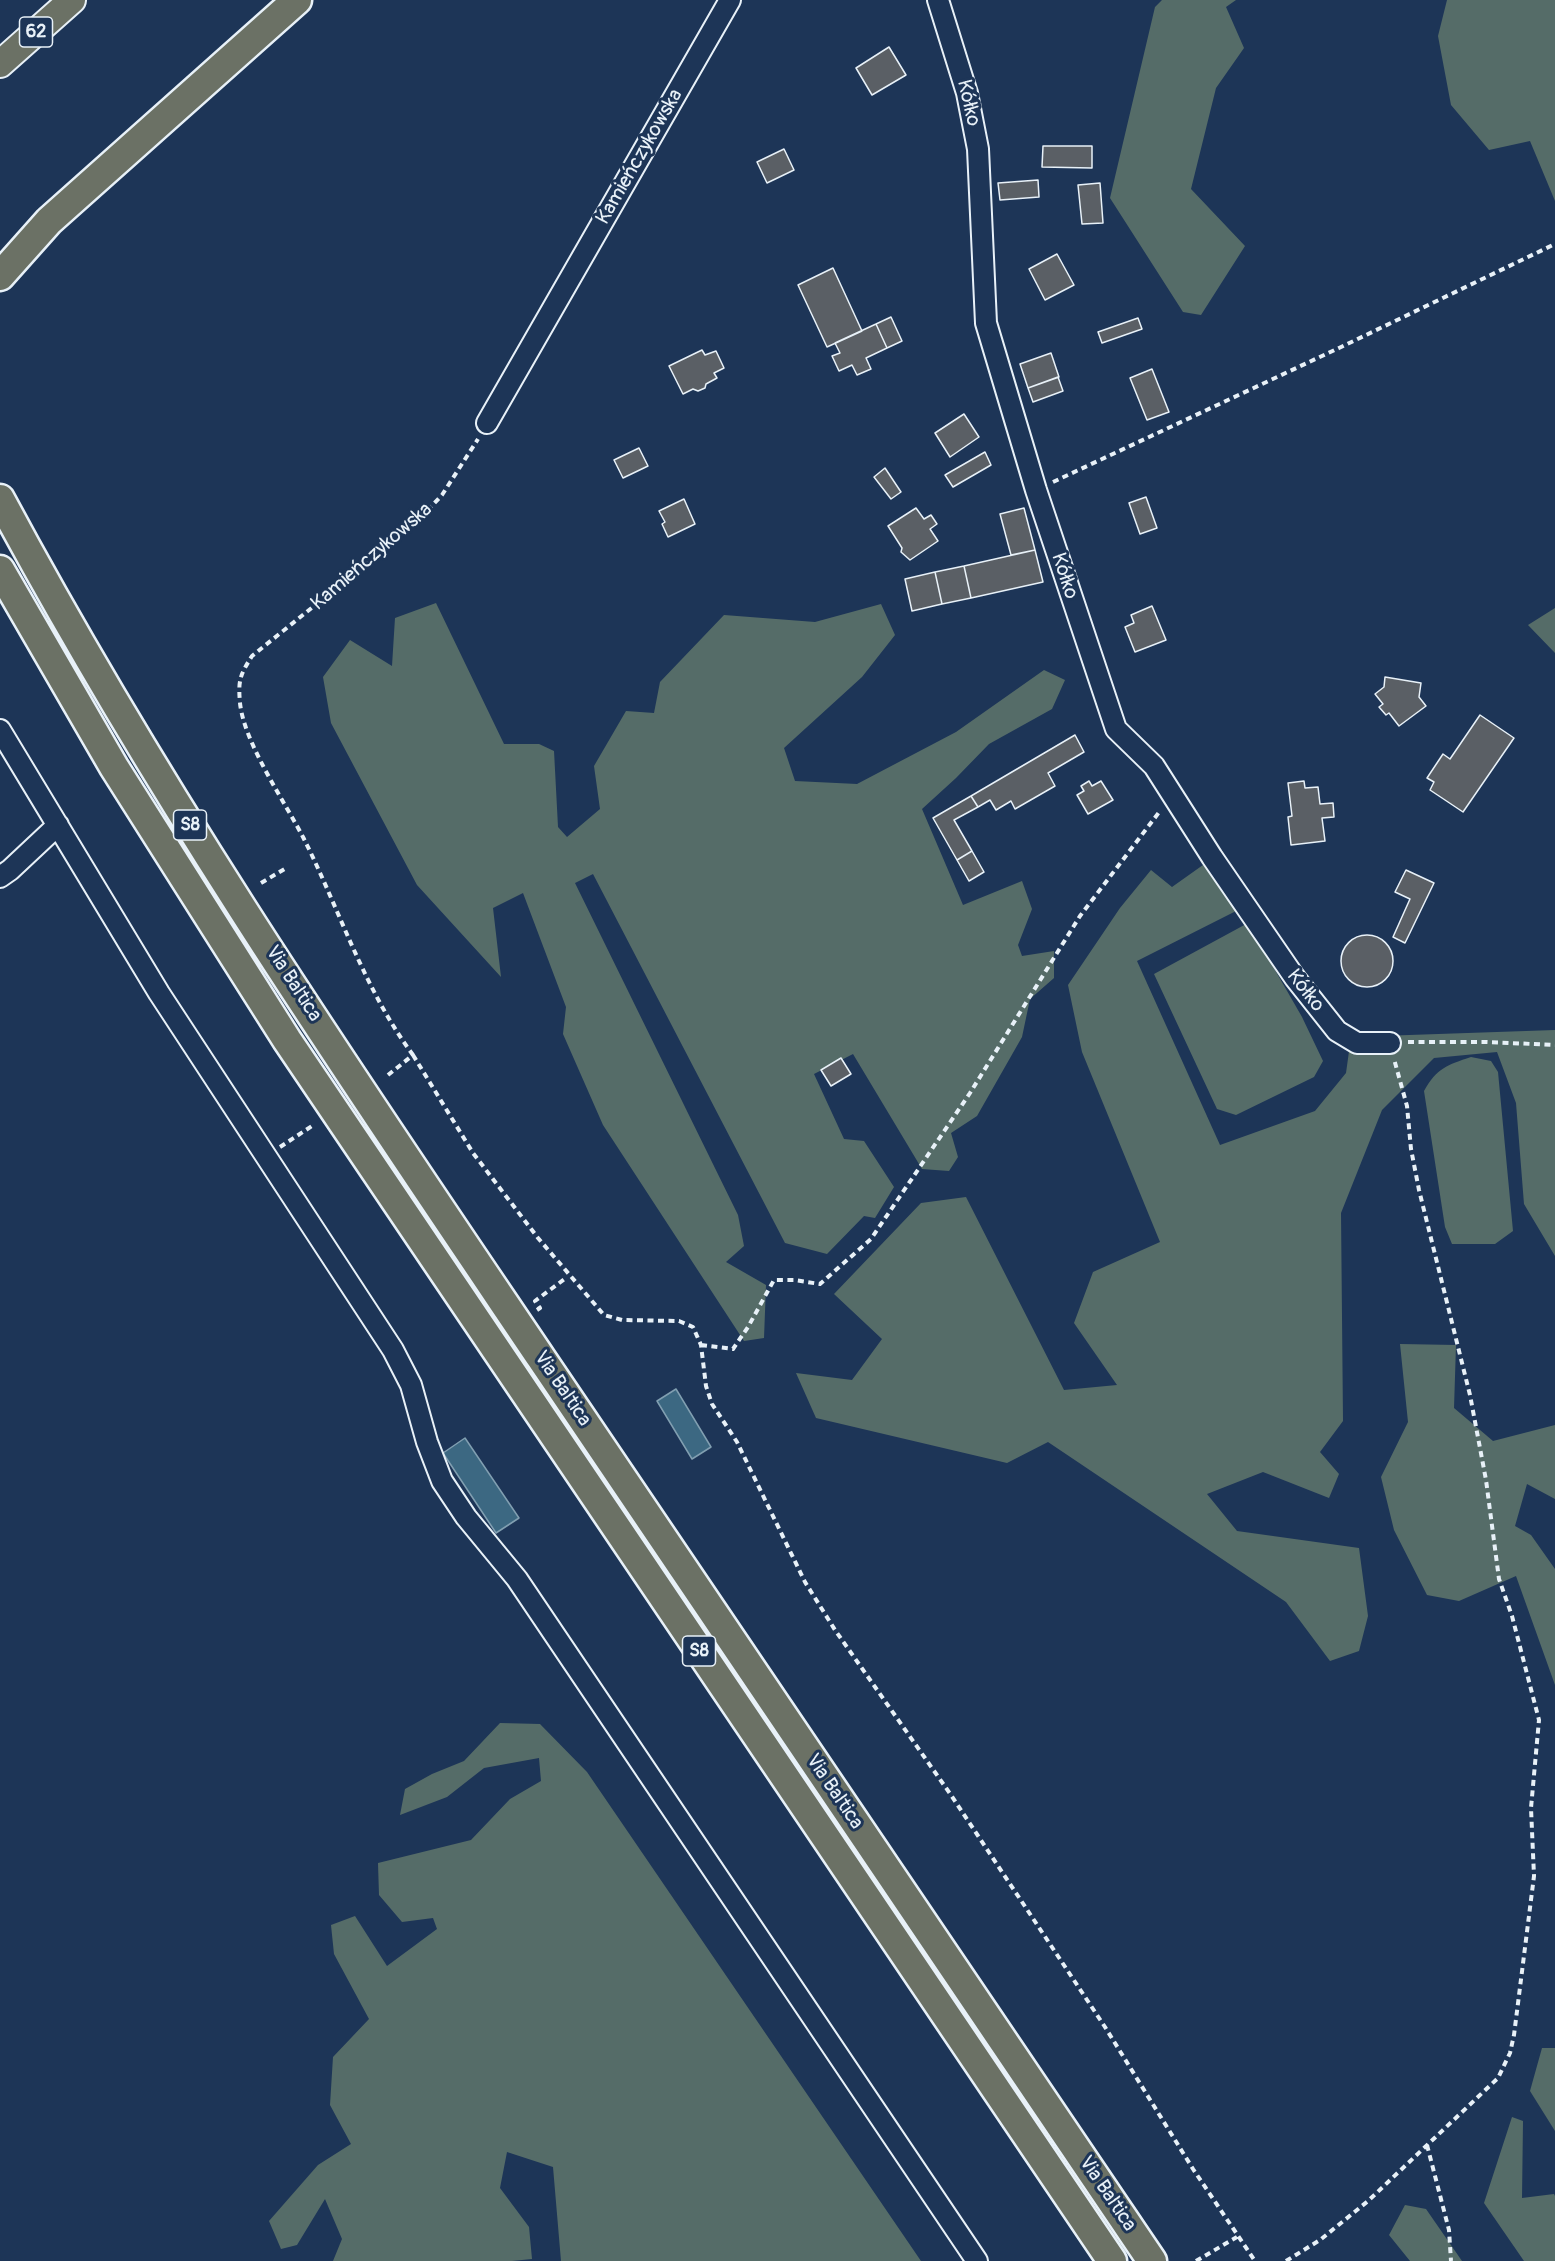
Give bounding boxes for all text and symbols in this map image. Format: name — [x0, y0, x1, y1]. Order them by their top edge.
road number: 62 — [20, 17, 52, 47]
street label: Kółko — [951, 77, 985, 129]
street label: Kamieńczykowska — [592, 85, 688, 229]
street label: Kamieńczykowska — [307, 498, 437, 616]
street label: Kółko — [1045, 550, 1083, 602]
road number: S8 — [174, 810, 207, 840]
street label: Via Baltica — [260, 942, 326, 1026]
street label: Kółko — [1281, 965, 1329, 1017]
street label: Via Baltica — [528, 1347, 596, 1431]
road number: S8 — [682, 1636, 716, 1666]
street label: Via Baltica — [800, 1750, 868, 1834]
street label: Via Baltica — [1073, 2152, 1141, 2236]

